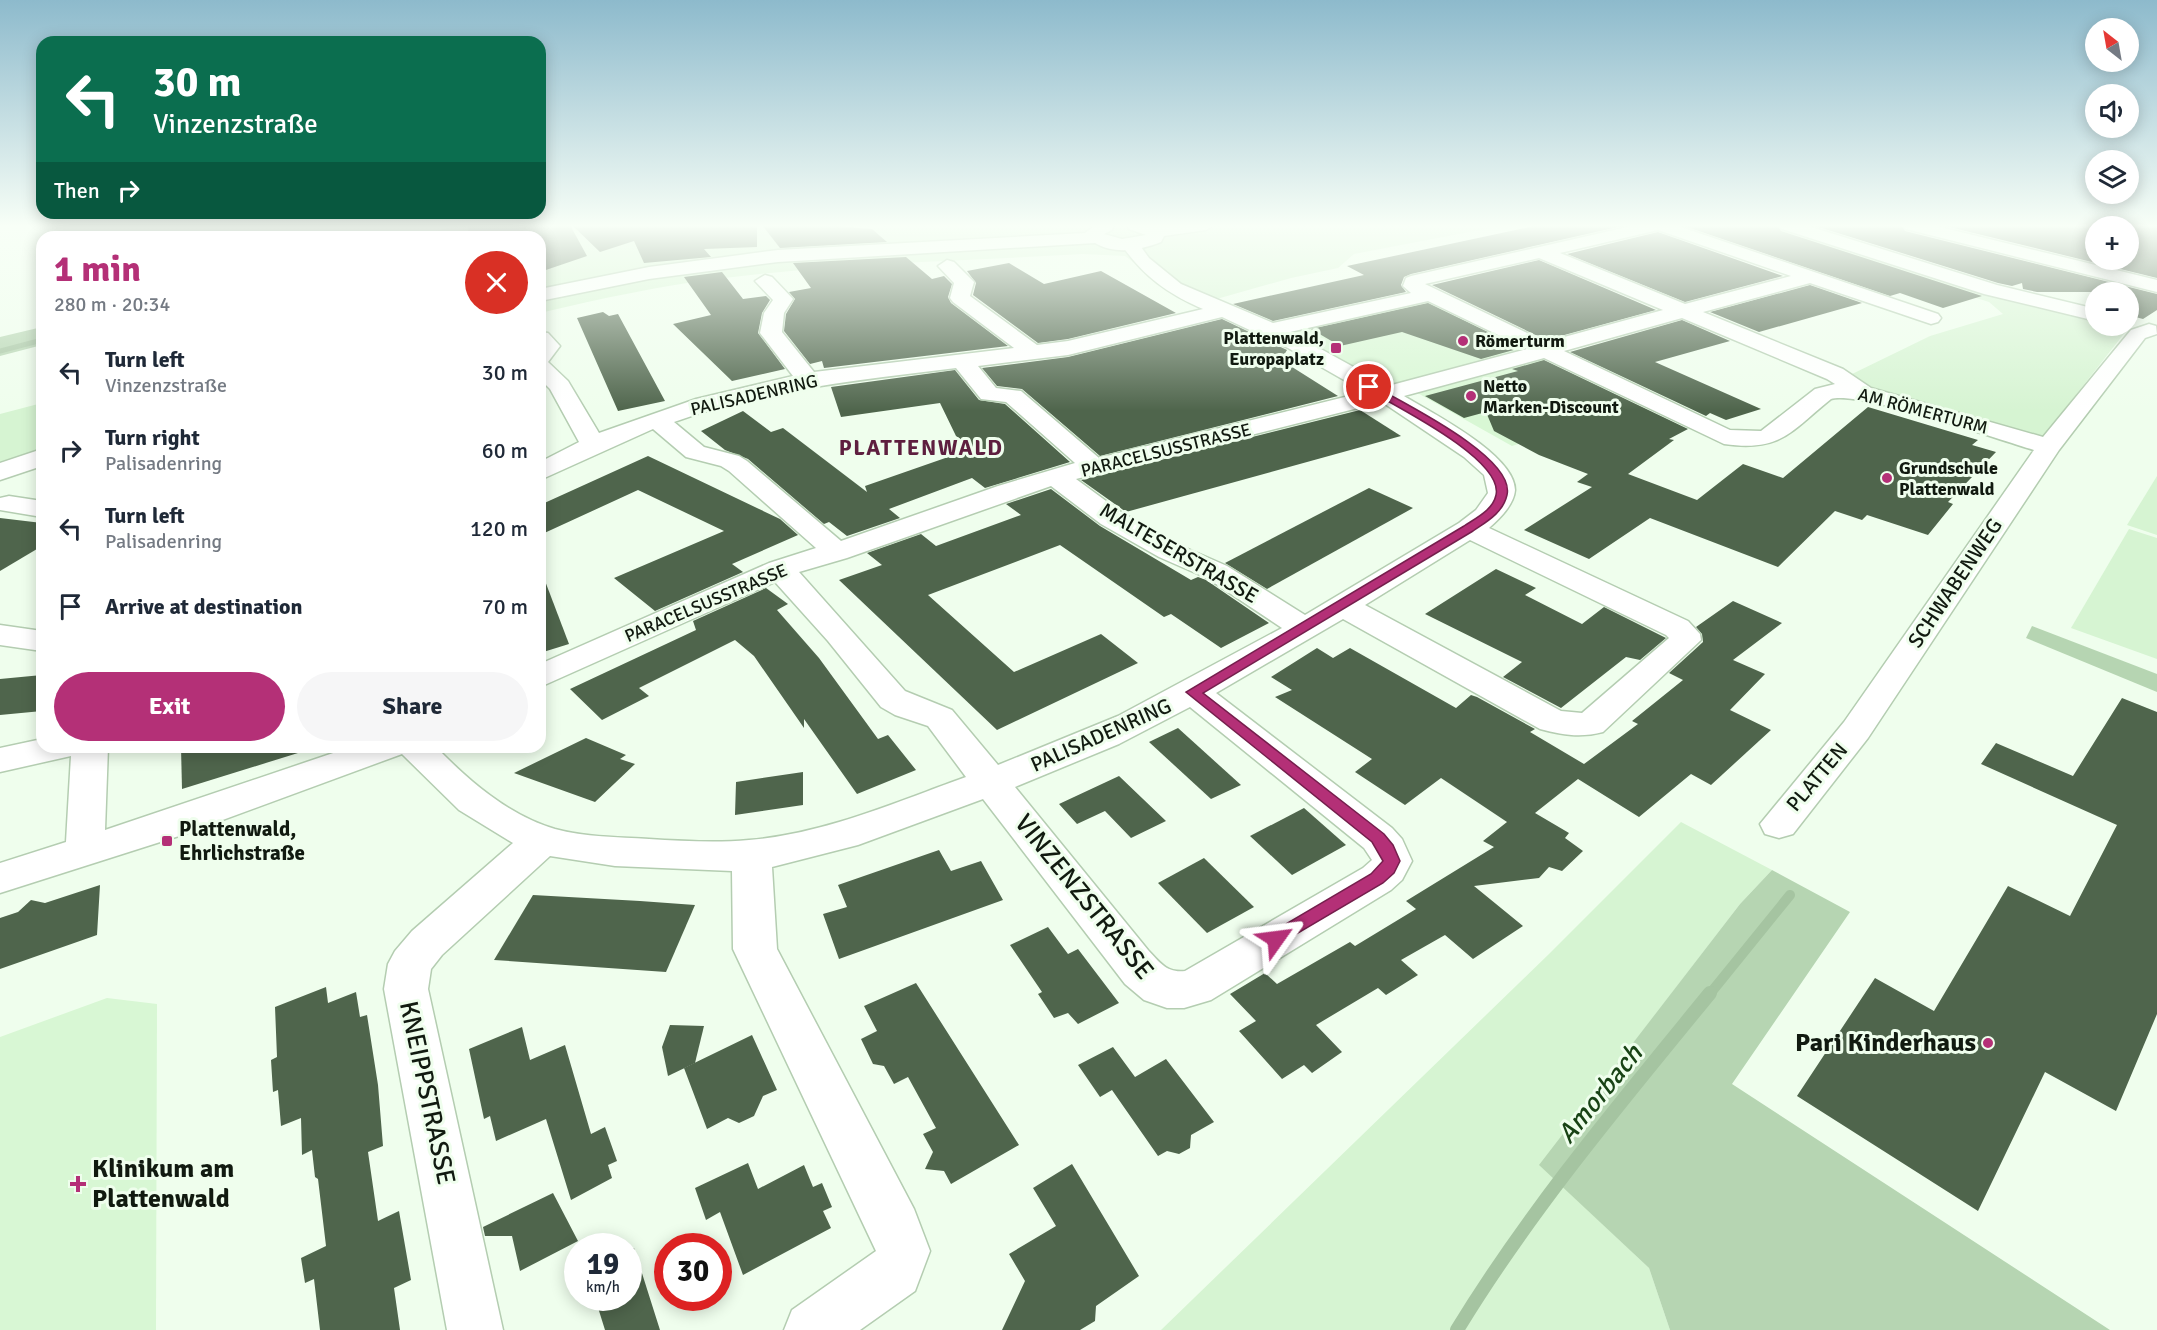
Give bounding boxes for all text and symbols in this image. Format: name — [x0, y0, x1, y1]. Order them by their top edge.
north arrow — [2085, 18, 2139, 72]
map controls — [2085, 18, 2139, 336]
text: 30 m — [153, 57, 242, 108]
icon: left — [54, 60, 132, 138]
button: sound — [2085, 84, 2139, 138]
text: Vinzenzstraße — [153, 108, 318, 141]
button: layers — [2085, 150, 2139, 204]
icon: right — [112, 174, 145, 207]
text: Then — [54, 177, 100, 204]
button: + — [2085, 216, 2139, 270]
text: 1 min — [54, 247, 141, 292]
button: close — [465, 251, 528, 314]
button: − — [2085, 282, 2139, 336]
text: 280 m · 20:34 — [54, 292, 170, 317]
place label: Plattenwald, Europaplatz — [1223, 327, 1324, 370]
place label: Römerturm — [1475, 330, 1565, 352]
marker: Römerturm — [1456, 334, 1470, 348]
marker: Plattenwald, Europaplatz — [1329, 341, 1343, 355]
text: Turn left — [105, 346, 185, 373]
icon: left — [54, 356, 87, 389]
text: 30 m — [482, 359, 528, 386]
pin — [1343, 361, 1394, 412]
street label: PALISADENRING — [688, 370, 820, 420]
icon: arrive — [1352, 370, 1385, 403]
text: Vinzenzstraße — [105, 373, 227, 398]
place label: Netto Marken-Discount — [1483, 375, 1619, 418]
street label: AM RÖMERTURM — [1856, 383, 1990, 439]
marker: Netto Marken-Discount — [1464, 389, 1478, 403]
street label: PARACELSUSSTRASSE — [1079, 418, 1253, 482]
text: Turn right — [105, 424, 200, 451]
icon: right — [54, 434, 87, 467]
district label: PLATTENWALD — [839, 434, 1003, 461]
text: 60 m — [482, 437, 528, 464]
text: Palisadenring — [105, 451, 222, 476]
place label: Grundschule Plattenwald — [1899, 457, 1998, 500]
marker: Grundschule Plattenwald — [1880, 471, 1894, 485]
street label: MALTESERSTRASSE — [1095, 497, 1263, 609]
text: Turn left — [105, 502, 185, 529]
icon: left — [54, 512, 87, 545]
street label: SCHWABENWEG — [1902, 513, 2008, 653]
text: 120 m — [470, 515, 528, 542]
text: Palisadenring — [105, 529, 222, 554]
street label: PARACELSUSSTRASSE — [621, 559, 791, 647]
icon: arrive — [54, 590, 87, 623]
text: Arrive at destination — [105, 593, 302, 620]
text: 70 m — [482, 593, 528, 620]
button: Exit — [54, 672, 285, 741]
button: Share — [297, 672, 528, 741]
street label: PALISADENRING — [1027, 692, 1175, 778]
street label: PLATTEN — [1781, 737, 1853, 817]
street label: VINZENZSTRASSE — [1008, 808, 1160, 986]
place label: Plattenwald, Ehrlichstraße — [179, 816, 305, 866]
marker: Plattenwald, Ehrlichstraße — [160, 834, 174, 848]
position arrow — [1244, 907, 1308, 971]
street label: KNEIPPSTRASSE — [392, 998, 462, 1188]
place label: Pari Kinderhaus — [1795, 1027, 1976, 1059]
marker: Pari Kinderhaus — [1981, 1036, 1995, 1050]
water label: Amorbach — [1550, 1037, 1651, 1150]
place label: Klinikum am Plattenwald — [92, 1153, 234, 1215]
marker: Klinikum am Plattenwald — [69, 1175, 87, 1193]
speed limit sign: 30 — [654, 1233, 732, 1311]
text: 19 — [587, 1246, 619, 1283]
text: km/h — [586, 1278, 620, 1296]

